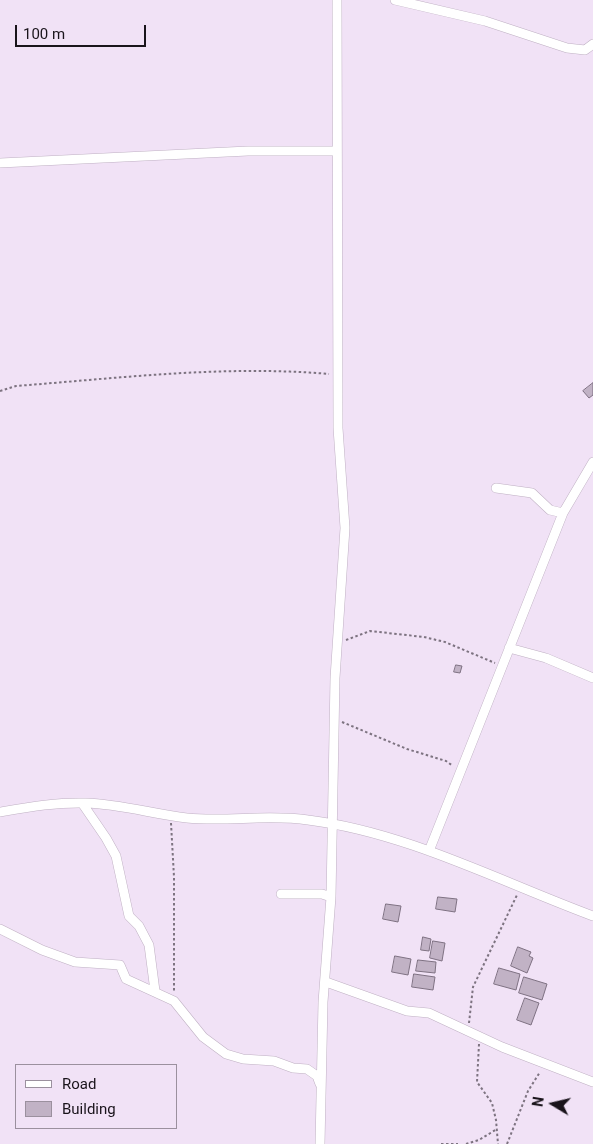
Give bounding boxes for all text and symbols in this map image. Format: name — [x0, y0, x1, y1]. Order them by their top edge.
scale bar — [18, 15, 149, 47]
text: 100 m — [23, 25, 65, 43]
legend — [15, 1064, 178, 1129]
text: Road — [62, 1075, 96, 1093]
north arrow — [528, 1079, 578, 1129]
text: N — [530, 1096, 547, 1108]
text: Building — [62, 1100, 116, 1118]

